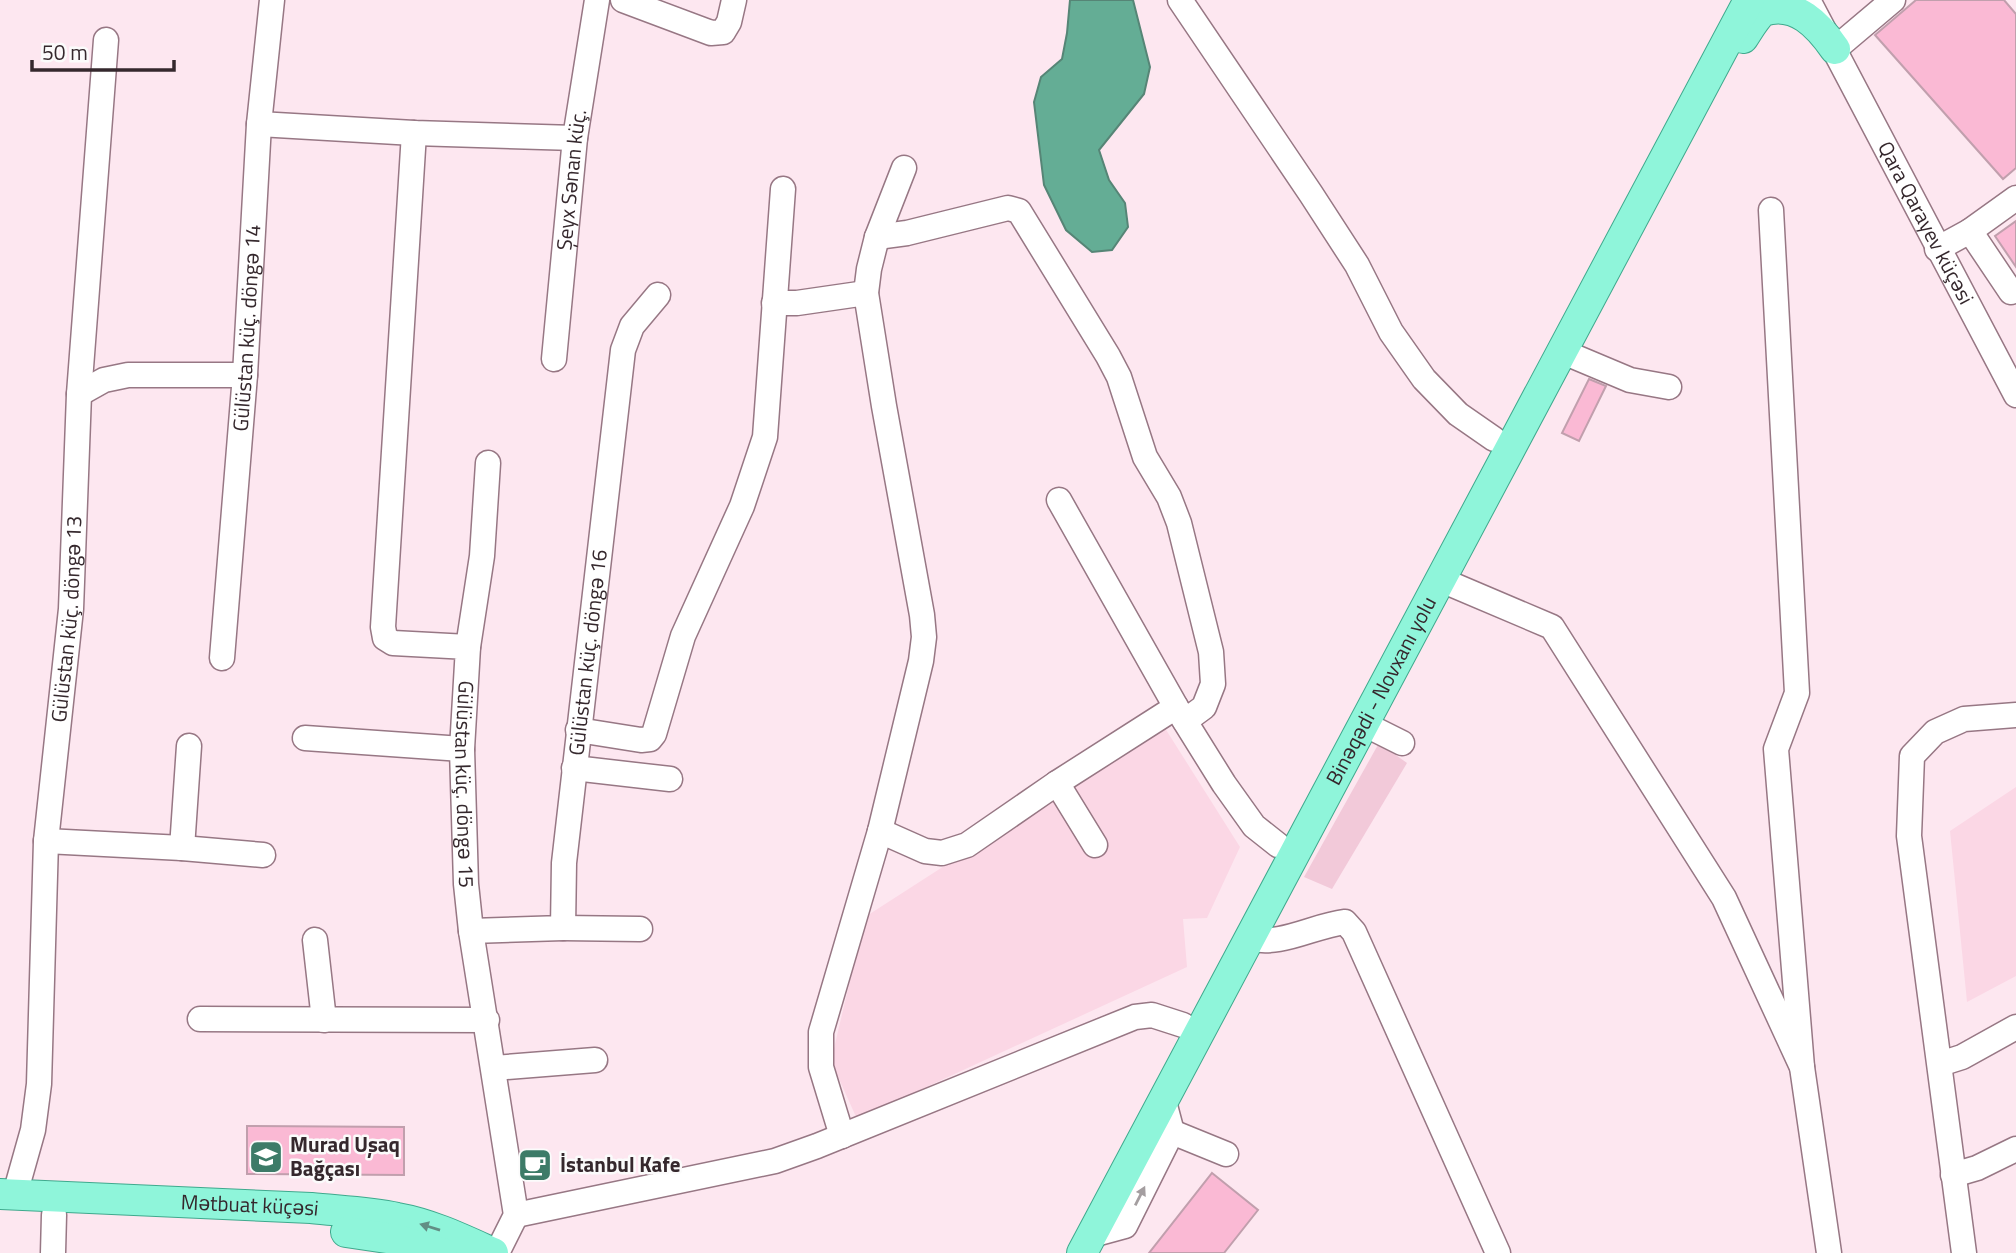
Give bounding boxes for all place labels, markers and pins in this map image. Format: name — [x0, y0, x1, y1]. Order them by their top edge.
place label: Murad Uşaq Bağçası — [290, 1128, 400, 1184]
school or university icon: Murad Uşaq Bağçası — [247, 1138, 285, 1176]
cafe icon: İstanbul Kafe — [516, 1146, 554, 1184]
place label: İstanbul Kafe — [560, 1148, 680, 1180]

